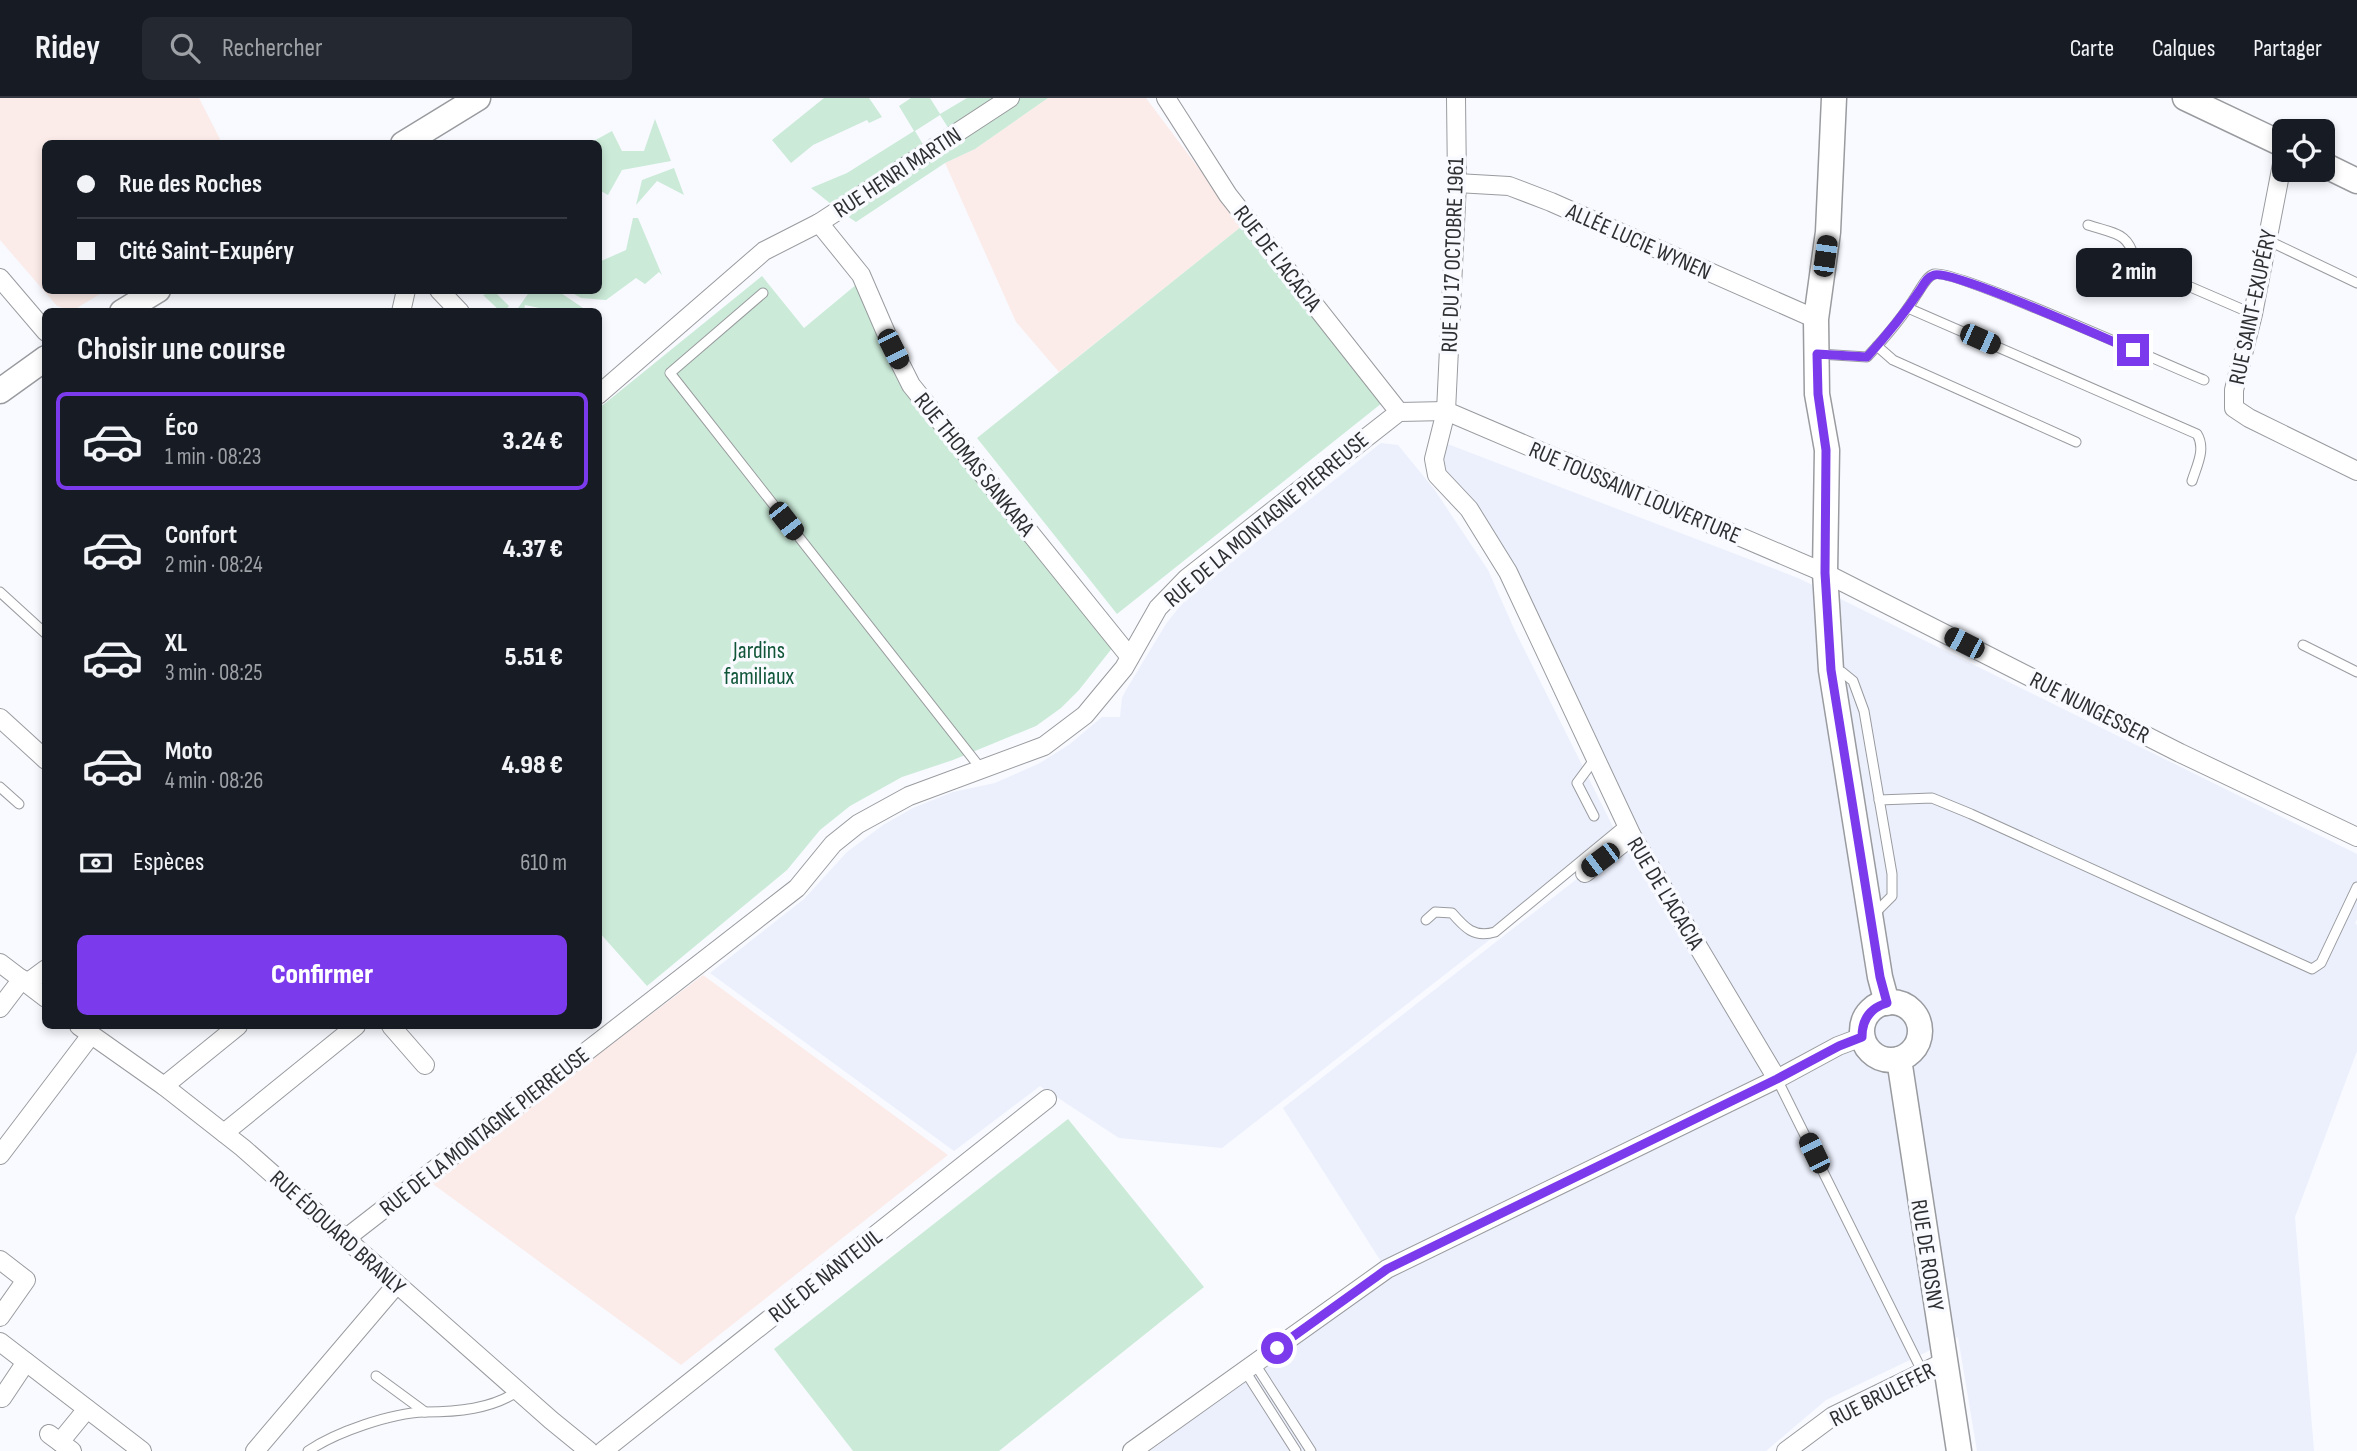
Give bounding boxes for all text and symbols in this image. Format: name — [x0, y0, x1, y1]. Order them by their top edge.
search box — [142, 17, 632, 80]
text: Ridey — [35, 28, 100, 68]
icon: search — [166, 29, 204, 67]
text: Rechercher — [222, 33, 323, 64]
text: Carte — [2070, 34, 2114, 63]
text: Calques — [2152, 34, 2215, 63]
text: Partager — [2253, 34, 2322, 63]
map controls — [2272, 119, 2335, 182]
button: locate — [2272, 119, 2335, 182]
street label: RUE HENRI MARTIN — [829, 121, 967, 224]
street label: RUE DU 17 OCTOBRE 1961 — [1436, 157, 1470, 353]
text: Rue des Roches — [119, 169, 262, 200]
street label: ALLÉE LUCIE WYNEN — [1561, 197, 1715, 286]
street label: RUE DE L'ACACIA — [1227, 200, 1327, 317]
street label: RUE SAINT-EXUPÉRY — [2223, 227, 2283, 387]
car — [1812, 234, 1839, 278]
text: Cité Saint-Exupéry — [119, 236, 294, 267]
callout: 2 min — [2075, 248, 2191, 298]
text: 2 min — [2112, 258, 2156, 286]
car — [1957, 321, 2004, 357]
car — [875, 326, 912, 372]
text: Choisir une course — [77, 330, 286, 369]
route end — [2117, 334, 2149, 366]
street label: RUE THOMAS SANKARA — [908, 387, 1041, 542]
icon: car — [81, 410, 144, 473]
text: Éco — [165, 412, 198, 443]
text: 3.24 € — [503, 426, 563, 457]
street label: RUE DE LA MONTAGNE PIERREUSE — [1159, 426, 1375, 613]
street label: RUE TOUSSAINT LOUVERTURE — [1525, 436, 1745, 550]
text: 1 min · 08:23 — [165, 443, 261, 471]
car — [765, 498, 808, 544]
icon: car — [81, 518, 144, 581]
text: Confort — [165, 520, 237, 551]
text: 4.37 € — [503, 534, 563, 565]
text: 2 min · 08:24 — [165, 551, 263, 579]
car — [1941, 624, 1988, 662]
icon: car — [81, 626, 144, 689]
text: XL — [165, 628, 187, 659]
park label: Jardins familiaux — [724, 637, 795, 691]
text: 5.51 € — [505, 642, 563, 673]
text: 3 min · 08:25 — [165, 659, 262, 687]
street label: RUE NUNGESSER — [2025, 666, 2154, 750]
icon: car — [81, 734, 144, 797]
text: Moto — [165, 736, 213, 767]
text: 4.98 € — [501, 750, 563, 781]
text: 4 min · 08:26 — [165, 767, 263, 795]
street label: RUE DE L'ACACIA — [1621, 832, 1710, 955]
car — [1577, 839, 1624, 881]
icon: cash — [77, 844, 115, 882]
text: Espèces — [133, 847, 204, 878]
text: 610 m — [520, 849, 567, 877]
button: Confirmer — [77, 935, 567, 1015]
street label: RUE DE LA MONTAGNE PIERREUSE — [374, 1041, 595, 1222]
car — [1796, 1130, 1833, 1176]
street label: RUE ÉDOUARD BRANLY — [264, 1165, 411, 1301]
street label: RUE DE ROSNY — [1904, 1198, 1950, 1313]
street label: RUE DE NANTEUIL — [763, 1223, 888, 1329]
route start — [1261, 1332, 1293, 1364]
street label: RUE BRULEFER — [1825, 1356, 1940, 1433]

